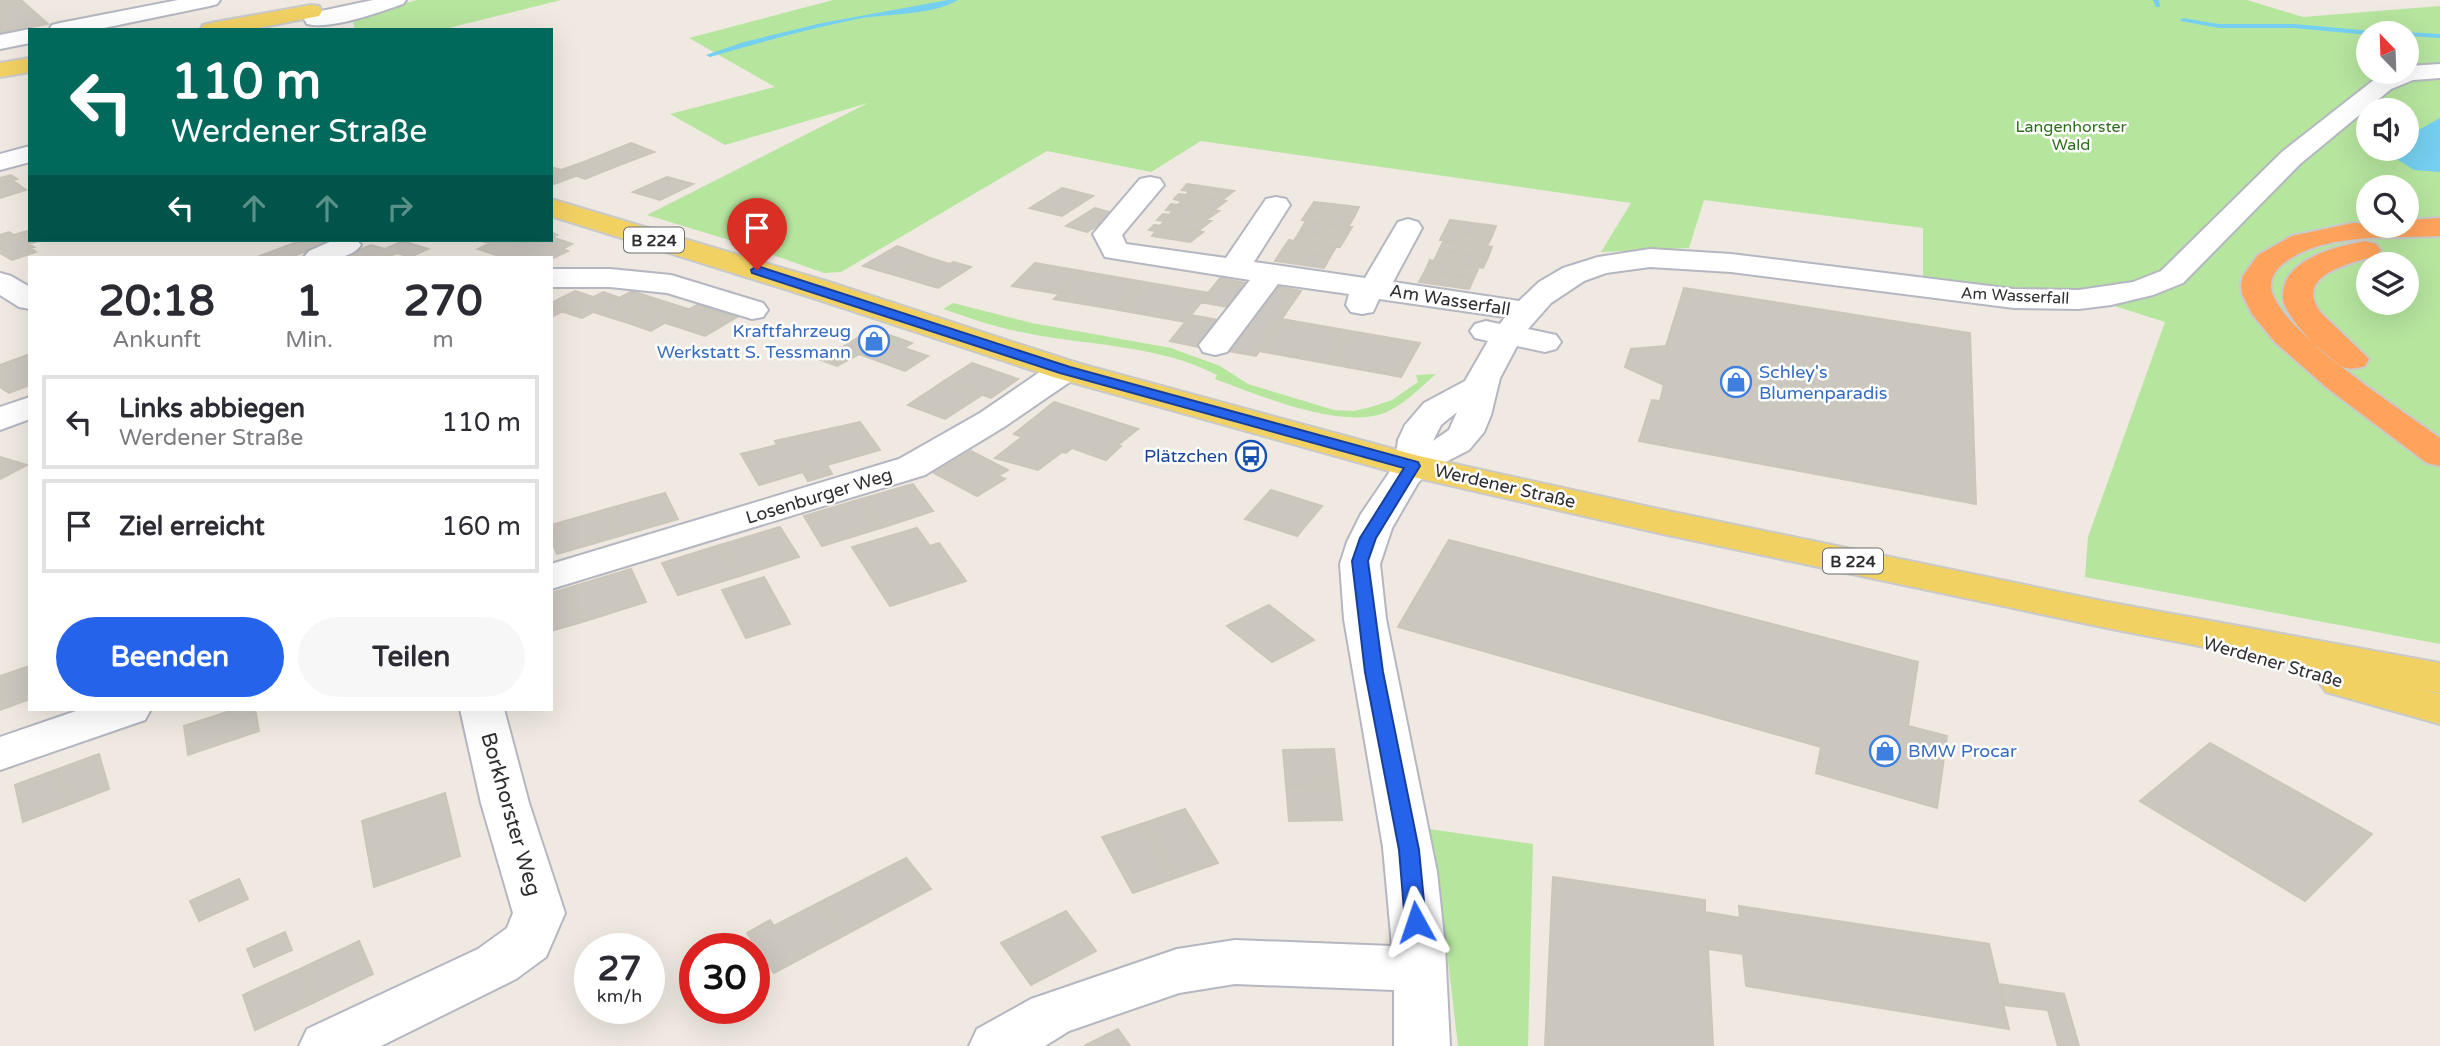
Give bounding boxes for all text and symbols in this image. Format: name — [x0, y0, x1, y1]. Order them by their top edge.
north arrow — [2356, 21, 2418, 84]
map controls — [2356, 21, 2419, 315]
text: 110 m — [171, 53, 321, 112]
icon: left — [56, 56, 147, 147]
button: sound — [2356, 98, 2419, 161]
text: Werdener Straße — [171, 113, 427, 151]
park label: Langenhorster Wald — [2015, 117, 2127, 155]
button: search — [2356, 175, 2419, 238]
icon: left — [162, 189, 200, 227]
icon: ahead — [235, 189, 273, 227]
icon: ahead — [308, 189, 346, 227]
icon: right — [381, 189, 419, 227]
pin — [727, 198, 787, 270]
icon: arrive — [738, 209, 776, 247]
road number: B 224 — [624, 228, 684, 252]
button: layers — [2356, 252, 2419, 315]
text: 20:18 — [98, 276, 215, 327]
text: 1 — [296, 276, 322, 327]
text: 270 — [403, 276, 483, 327]
street label: Am Wasserfall — [1388, 280, 1512, 320]
street label: Am Wasserfall — [1960, 283, 2070, 309]
place label: Kraftfahrzeug Werkstatt S. Tessmann — [657, 320, 851, 363]
shop icon: Kraftfahrzeug Werkstatt S. Tessmann — [857, 324, 891, 358]
text: Ankunft — [112, 326, 201, 354]
text: Min. — [285, 326, 333, 354]
text: m — [432, 326, 454, 354]
place label: Schley's Blumenparadis — [1759, 361, 1887, 404]
shop icon: Schley's Blumenparadis — [1719, 365, 1753, 399]
text: Links abbiegen — [119, 393, 305, 424]
icon: left — [60, 403, 98, 441]
text: 110 m — [441, 407, 521, 438]
text: Werdener Straße — [119, 424, 303, 452]
bus stop icon: Plätzchen — [1234, 439, 1268, 473]
place label: Plätzchen — [1144, 445, 1228, 467]
street label: Werdener Straße — [1432, 459, 1578, 513]
street label: Losenburger Weg — [743, 463, 895, 529]
icon: arrive — [60, 507, 98, 545]
text: Ziel erreicht — [119, 511, 265, 542]
text: 160 m — [441, 511, 521, 542]
road number: B 224 — [1823, 548, 1883, 574]
button: Beenden — [56, 617, 284, 697]
button: Teilen — [298, 617, 525, 697]
street label: Werdener Straße — [2201, 632, 2345, 692]
street label: Borkhorster Weg — [475, 729, 546, 899]
shop icon: BMW Procar — [1868, 734, 1902, 768]
place label: BMW Procar — [1908, 740, 2017, 762]
position arrow — [1379, 885, 1453, 959]
speed limit sign: 30 — [679, 933, 770, 1024]
text: 27 — [598, 948, 641, 990]
text: km/h — [597, 985, 642, 1007]

